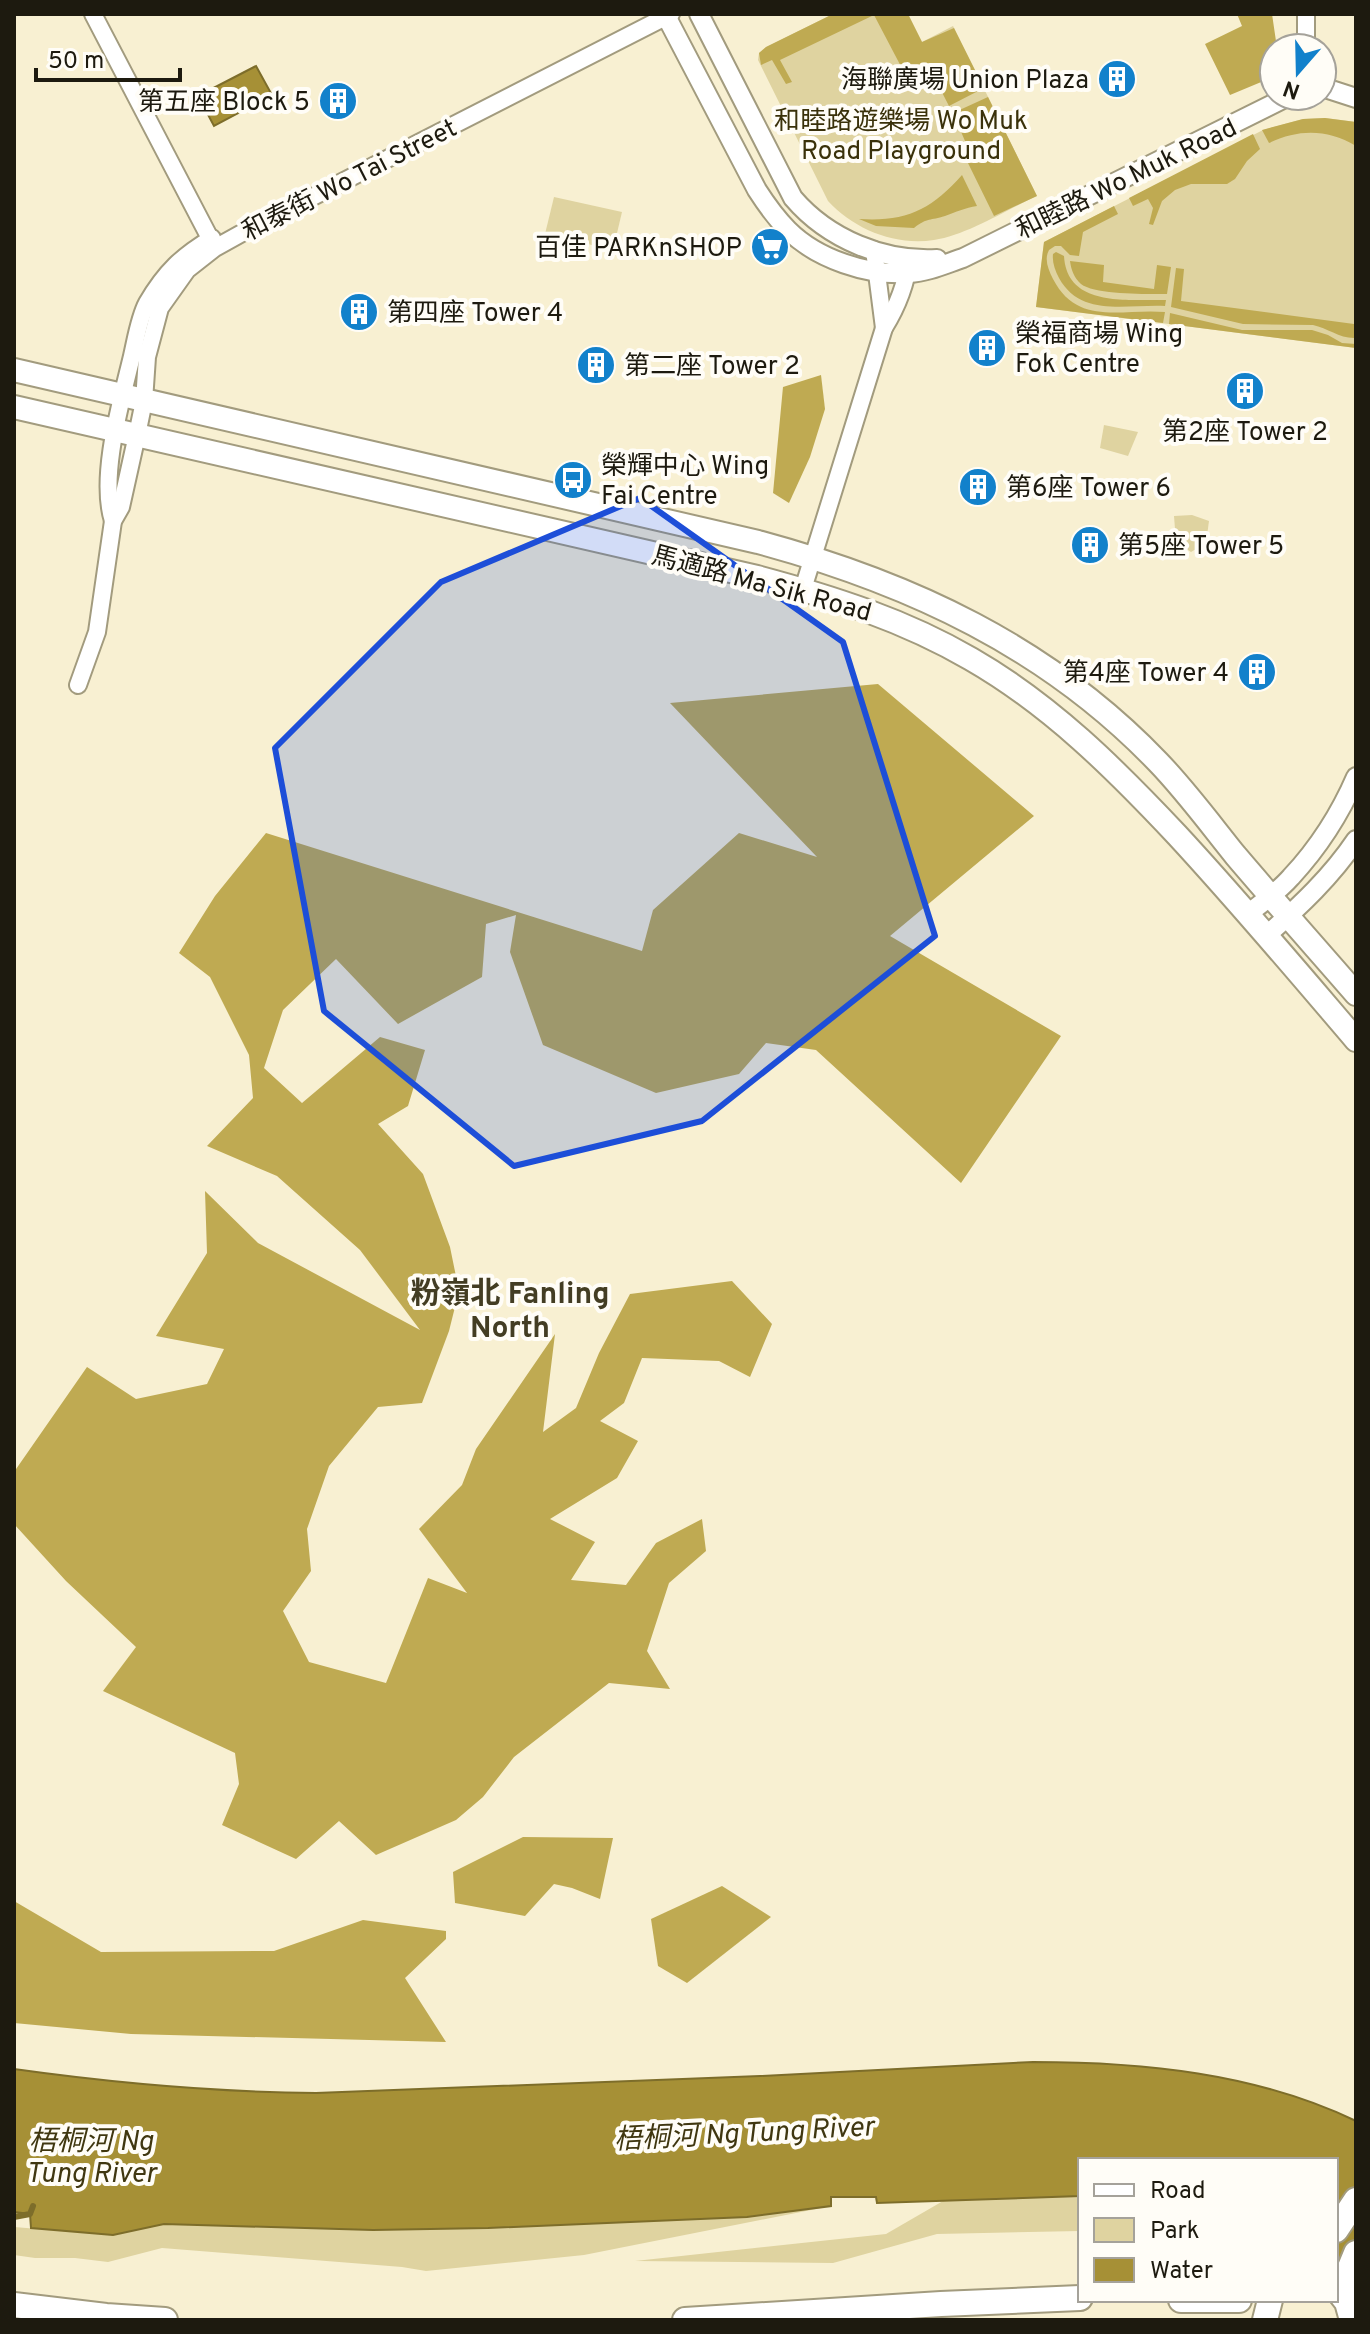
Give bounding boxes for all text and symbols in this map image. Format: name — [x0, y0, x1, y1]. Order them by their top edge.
scale bar — [36, 32, 180, 82]
north arrow — [1258, 32, 1338, 112]
text: 50 m — [48, 47, 104, 77]
building icon: 海聯廣場 Union Plaza — [1096, 58, 1138, 100]
place label: 海聯廣場 Union Plaza — [841, 65, 1089, 98]
text: N — [1280, 73, 1304, 104]
building icon: 第五座 Block 5 — [317, 80, 359, 122]
place label: 第五座 Block 5 — [138, 87, 310, 120]
park label: 和睦路遊樂場 Wo Muk Road Playground — [774, 106, 1028, 169]
street label: 和睦路 Wo Muk Road — [1011, 112, 1243, 248]
street label: 和泰街 Wo Tai Street — [237, 113, 463, 250]
supermarket icon: 百佳 PARKnSHOP — [749, 226, 791, 268]
place label: 百佳 PARKnSHOP — [535, 233, 742, 266]
building icon: 第四座 Tower 4 — [338, 291, 380, 333]
place label: 第四座 Tower 4 — [387, 298, 563, 331]
place label: 榮福商場 Wing Fok Centre — [1015, 319, 1183, 382]
building icon: 榮福商場 Wing Fok Centre — [966, 327, 1008, 369]
building icon: 第二座 Tower 2 — [575, 344, 617, 386]
place label: 第二座 Tower 2 — [624, 351, 800, 384]
building icon: 第2座 Tower 2 — [1224, 370, 1266, 412]
place label: 第2座 Tower 2 — [1162, 417, 1328, 450]
place label: 榮輝中心 Wing Fai Centre — [601, 451, 769, 514]
bus stop icon: 榮輝中心 Wing Fai Centre — [552, 459, 594, 501]
building icon: 第6座 Tower 6 — [957, 466, 999, 508]
place label: 第6座 Tower 6 — [1006, 473, 1171, 506]
building icon: 第5座 Tower 5 — [1069, 524, 1111, 566]
place label: 第5座 Tower 5 — [1118, 531, 1284, 564]
street label: 馬適路 Ma Sik Road — [648, 540, 875, 631]
building icon: 第4座 Tower 4 — [1236, 651, 1278, 693]
place label: 第4座 Tower 4 — [1063, 658, 1229, 691]
district label: 粉嶺北 Fanling North — [410, 1277, 610, 1348]
water label: 梧桐河 Ng Tung River — [613, 2110, 877, 2160]
water label: 梧桐河 Ng Tung River — [26, 2125, 159, 2193]
legend — [1078, 2158, 1338, 2302]
text: Road — [1150, 2177, 1206, 2207]
text: Park — [1150, 2217, 1200, 2247]
text: Water — [1150, 2257, 1213, 2287]

